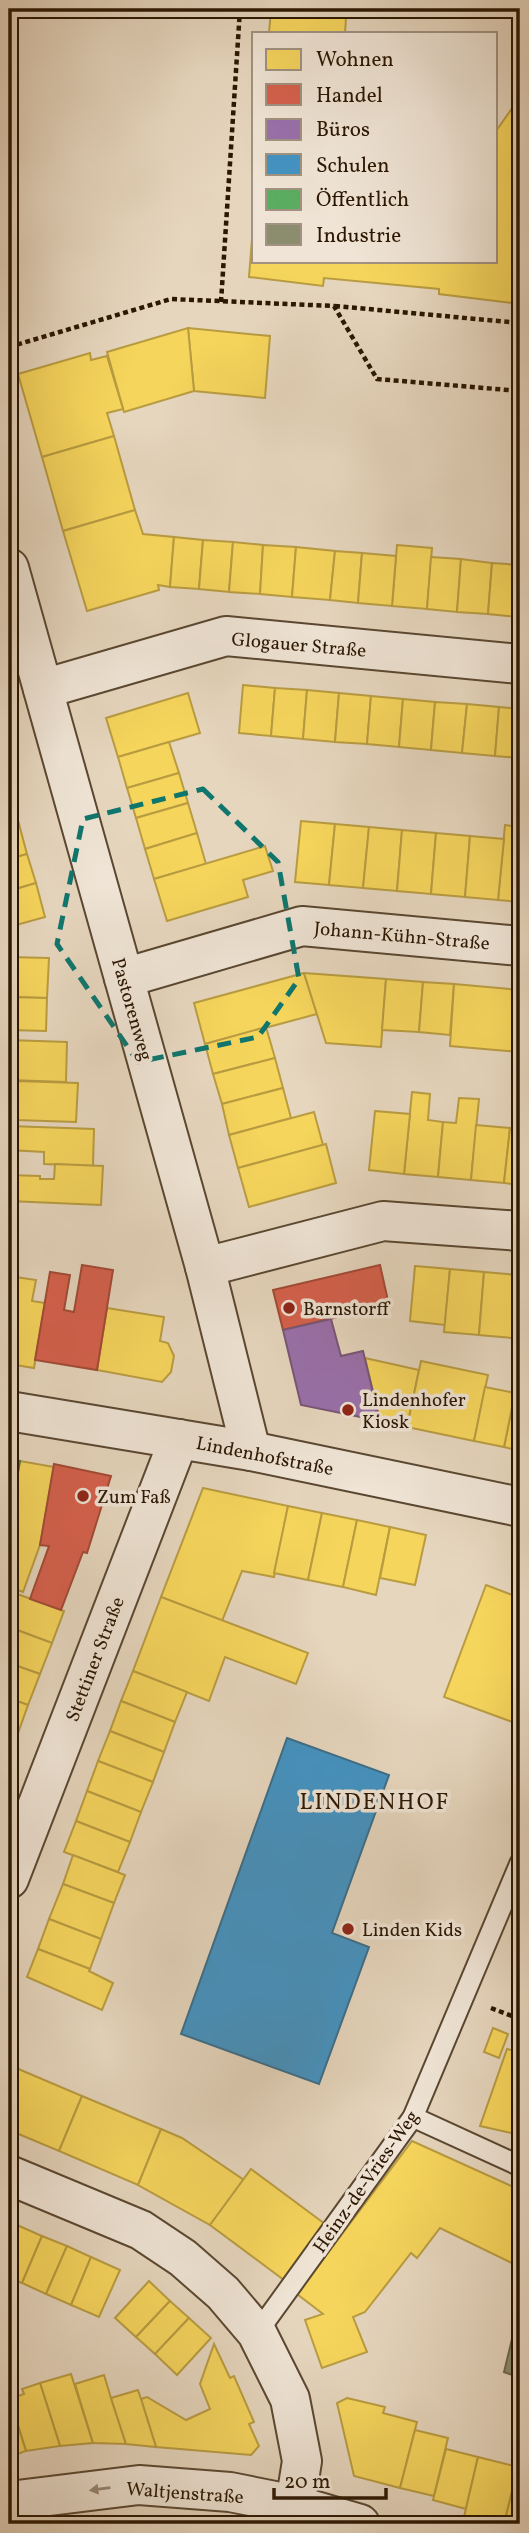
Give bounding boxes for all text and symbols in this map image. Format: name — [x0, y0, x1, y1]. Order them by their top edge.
legend — [252, 32, 498, 262]
text: Wohnen — [316, 46, 394, 75]
text: Handel — [316, 82, 383, 111]
text: Büros — [316, 116, 370, 145]
text: Schulen — [316, 152, 390, 181]
text: Öffentlich — [316, 186, 409, 215]
text: Industrie — [316, 222, 401, 251]
street label: Glogauer Straße — [230, 627, 367, 665]
street label: Johann-Kühn-Straße — [313, 916, 491, 958]
street label: Pastorenweg — [104, 955, 158, 1064]
place label: Barnstorff — [303, 1297, 391, 1323]
marker: Barnstorff — [281, 1300, 297, 1316]
place label: Lindenhofer Kiosk — [362, 1388, 466, 1436]
marker: Lindenhofer Kiosk — [340, 1402, 356, 1418]
street label: Lindenhofstraße — [194, 1431, 335, 1483]
place label: Zum Faß — [97, 1485, 171, 1511]
marker: Zum Faß — [75, 1488, 91, 1504]
street label: Stettiner Straße — [60, 1593, 132, 1726]
district label: LINDENHOF — [300, 1787, 450, 1819]
place label: Linden Kids — [362, 1918, 462, 1944]
marker: Linden Kids — [340, 1921, 356, 1937]
street label: Heinz-de-Vries-Weg — [308, 2106, 426, 2259]
scale bar — [274, 2456, 386, 2500]
text: 20 m — [284, 2468, 330, 2497]
street label: Waltjenstraße — [125, 2477, 245, 2511]
one-way arrow — [89, 2484, 111, 2495]

